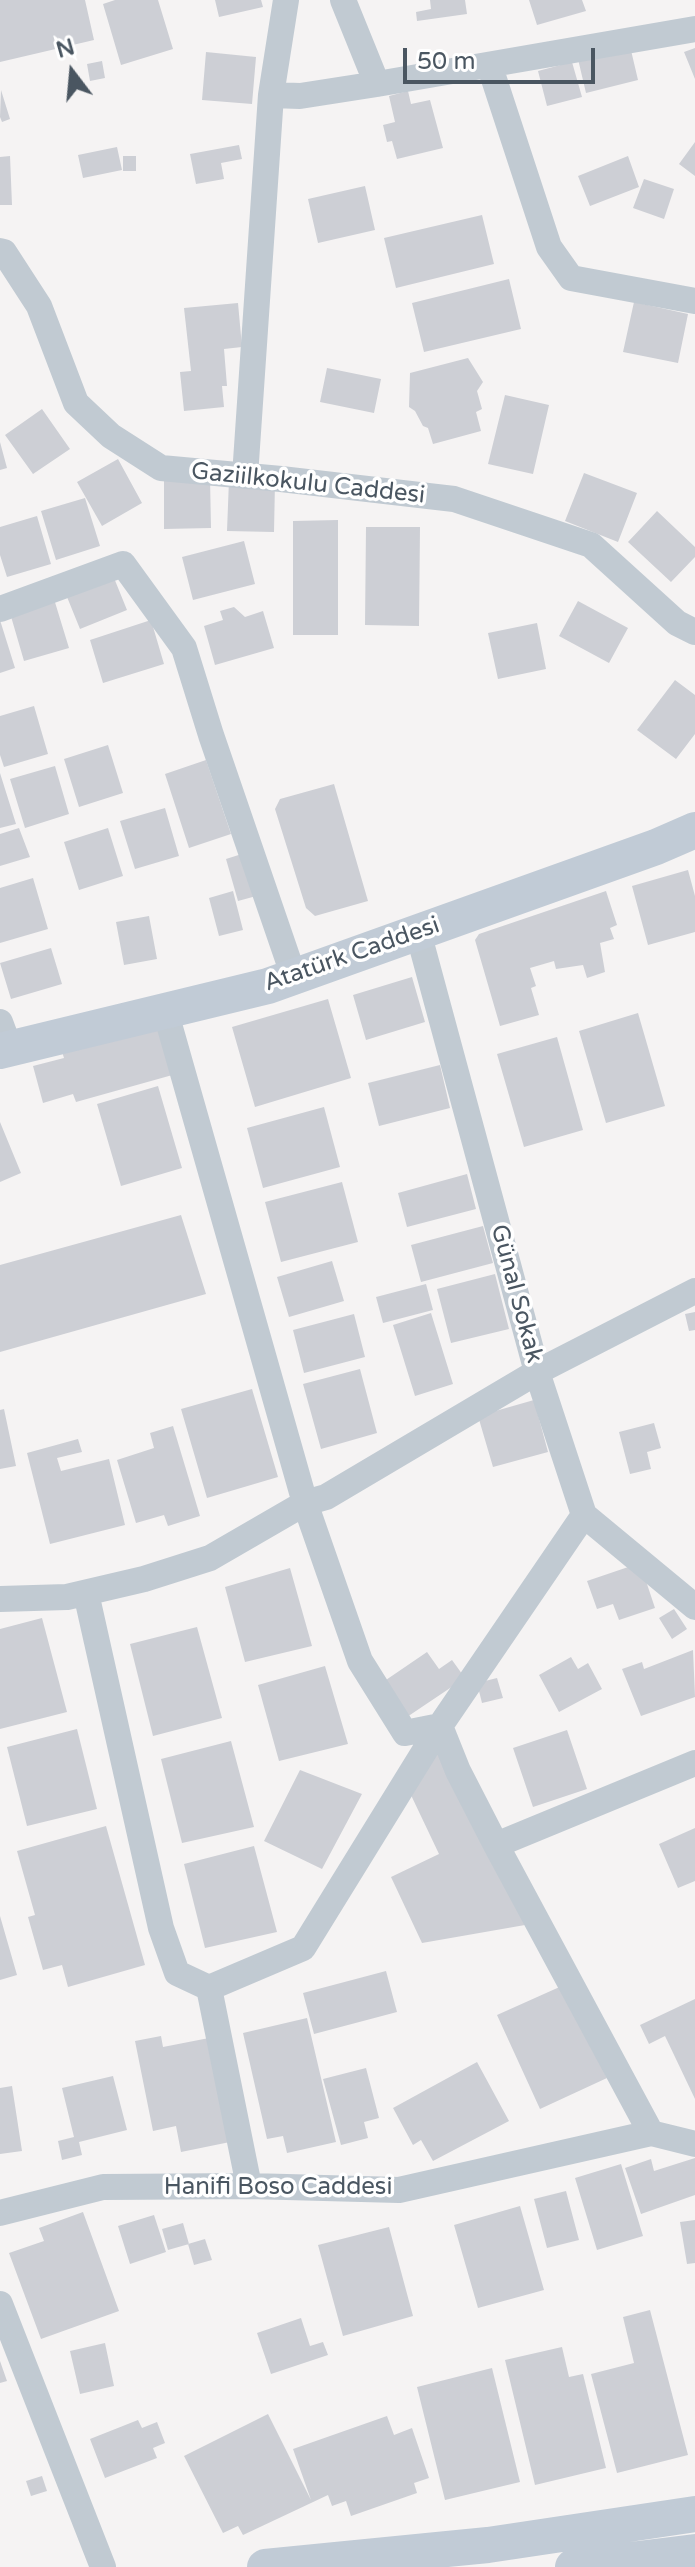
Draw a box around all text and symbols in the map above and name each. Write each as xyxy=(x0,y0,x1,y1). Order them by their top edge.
north arrow xyxy=(32,32,112,112)
scale bar xyxy=(407,32,599,82)
text: N xyxy=(53,34,77,64)
text: 50 m xyxy=(417,47,475,76)
street label: Gaziilkokulu Caddesi xyxy=(190,457,426,511)
street label: Atatürk Caddesi xyxy=(261,912,443,998)
street label: Günal Sokak xyxy=(484,1222,548,1366)
street label: Hanifi Boso Caddesi xyxy=(164,2174,392,2202)

